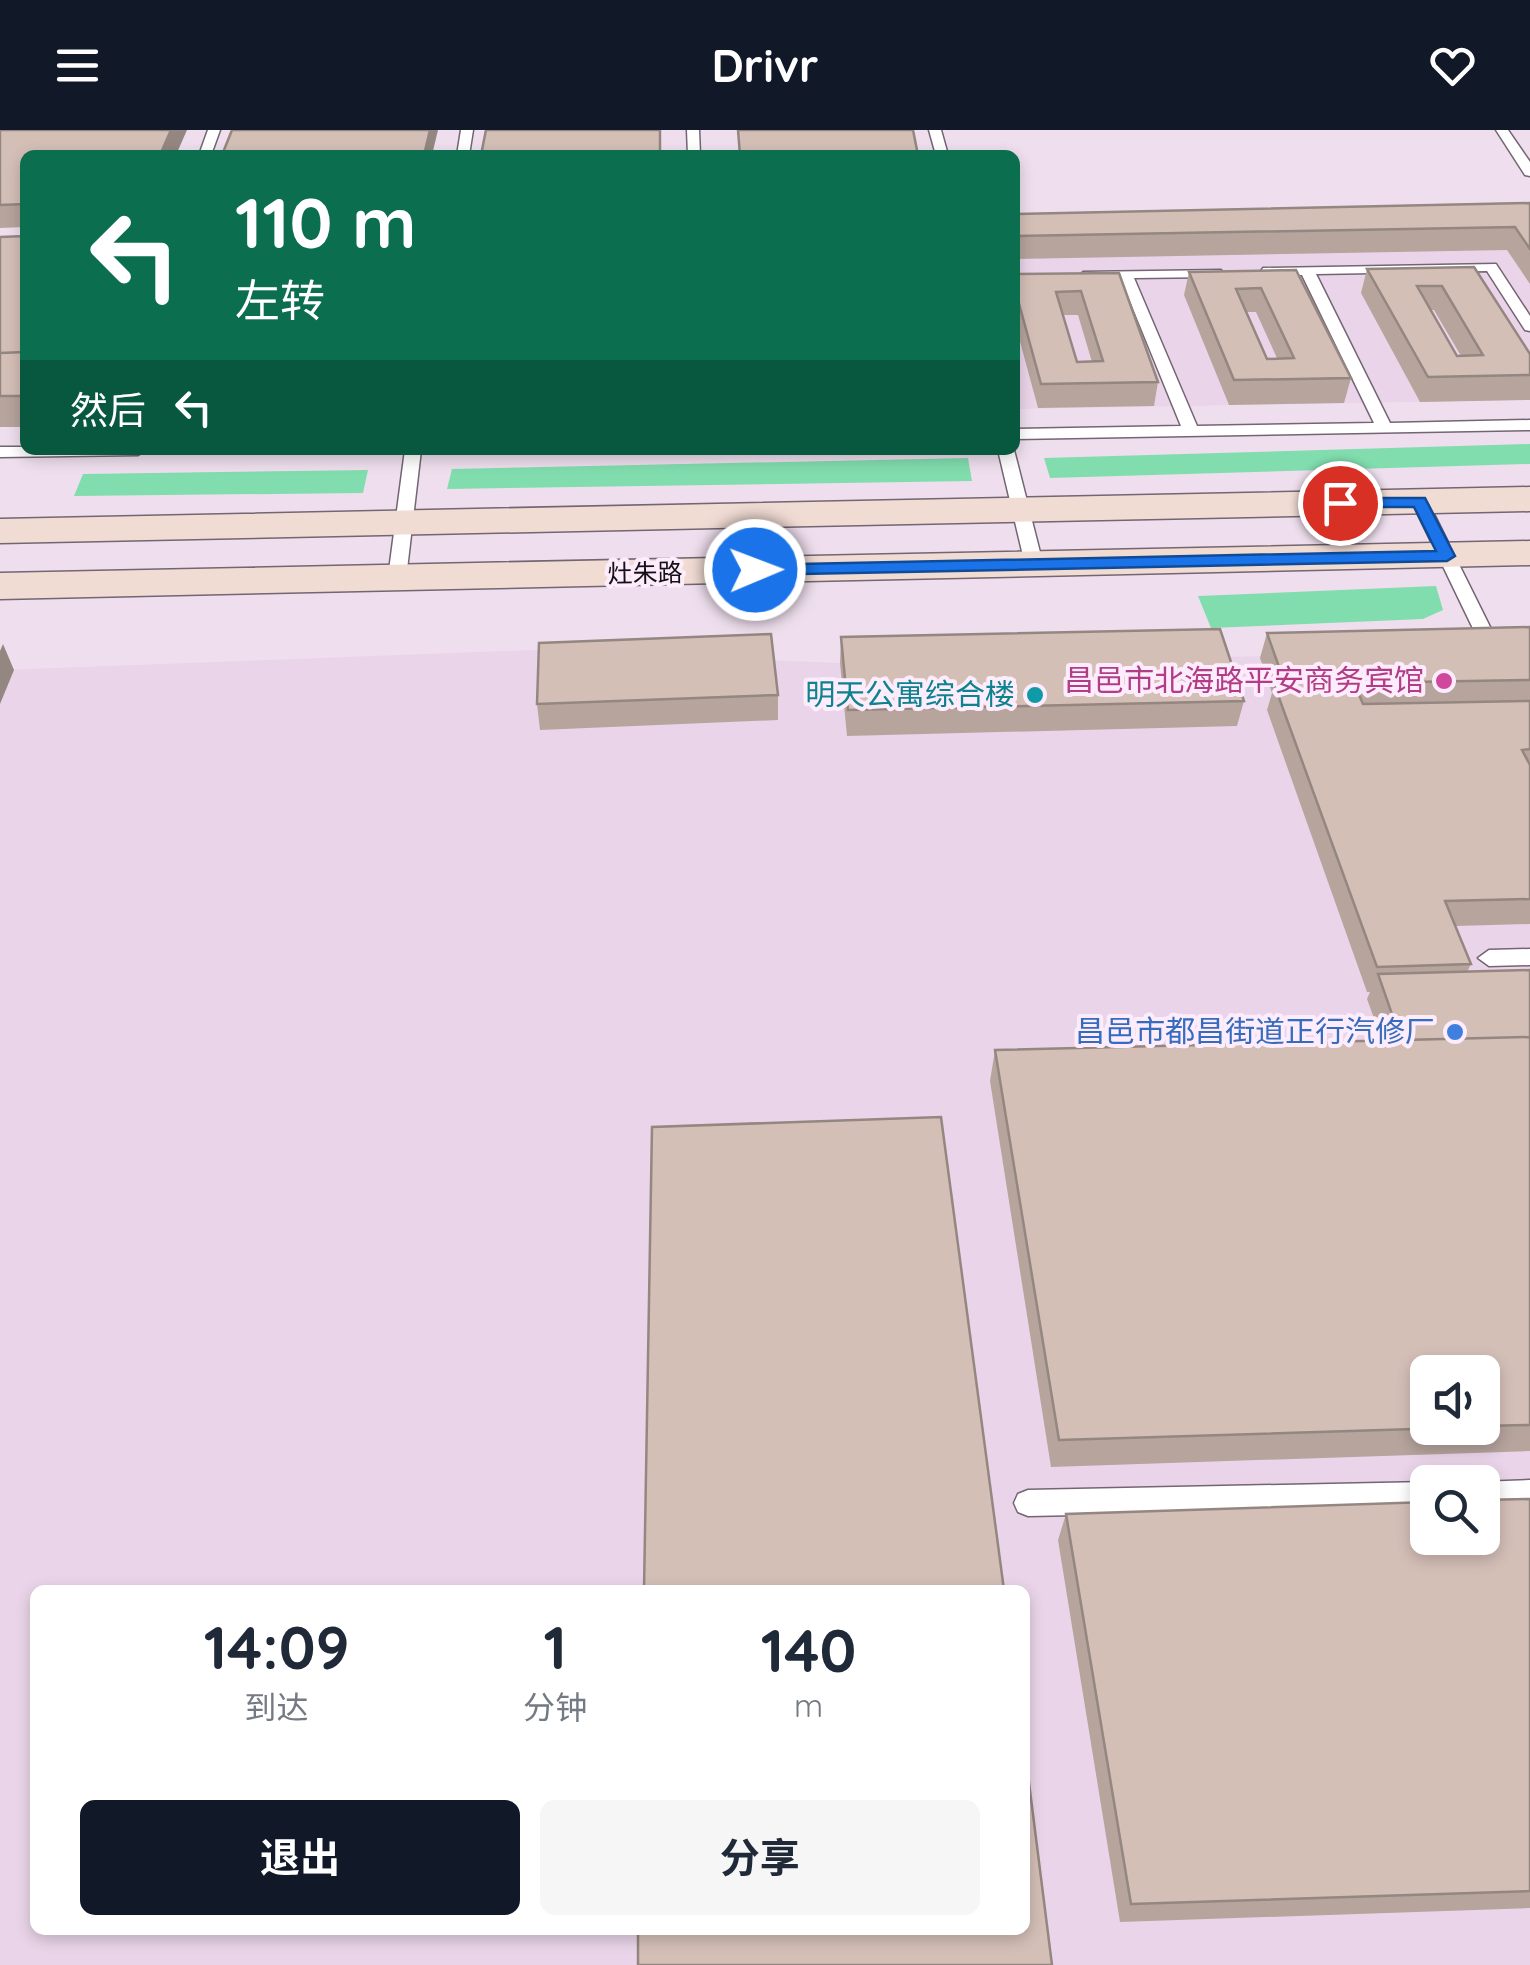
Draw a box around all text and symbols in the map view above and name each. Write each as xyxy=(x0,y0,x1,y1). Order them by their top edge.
text: Drivr xyxy=(711,37,819,93)
icon: menu xyxy=(50,38,105,93)
icon: heart xyxy=(1425,38,1480,93)
text: 110 m xyxy=(235,178,417,266)
icon: left xyxy=(70,190,200,320)
text: 左转 xyxy=(235,272,325,328)
icon: left xyxy=(166,380,221,435)
text: 然后 xyxy=(70,386,146,434)
pin xyxy=(1298,461,1383,546)
icon: arrive xyxy=(1313,476,1368,531)
position arrow xyxy=(703,518,807,622)
street label: 灶朱路 xyxy=(607,556,683,589)
place label: 昌邑市北海路平安商务宾馆 xyxy=(1064,661,1424,699)
marker: 昌邑市北海路平安商务宾馆 xyxy=(1433,670,1455,692)
place label: 明天公寓综合楼 xyxy=(805,675,1015,713)
marker: 明天公寓综合楼 xyxy=(1024,684,1046,706)
place label: 昌邑市都昌街道正行汽修厂 xyxy=(1075,1012,1435,1050)
marker: 昌邑市都昌街道正行汽修厂 xyxy=(1444,1021,1466,1043)
map controls xyxy=(1410,1355,1500,1555)
button: sound xyxy=(1410,1355,1500,1445)
button: search xyxy=(1410,1465,1500,1555)
text: 14:09 xyxy=(204,1609,350,1684)
text: 1 xyxy=(544,1609,567,1684)
text: 140 xyxy=(761,1612,856,1687)
text: m xyxy=(794,1685,823,1725)
text: 到达 xyxy=(245,1687,309,1727)
text: 分钟 xyxy=(523,1687,587,1727)
button: 退出 xyxy=(80,1800,520,1915)
button: 分享 xyxy=(540,1800,980,1915)

